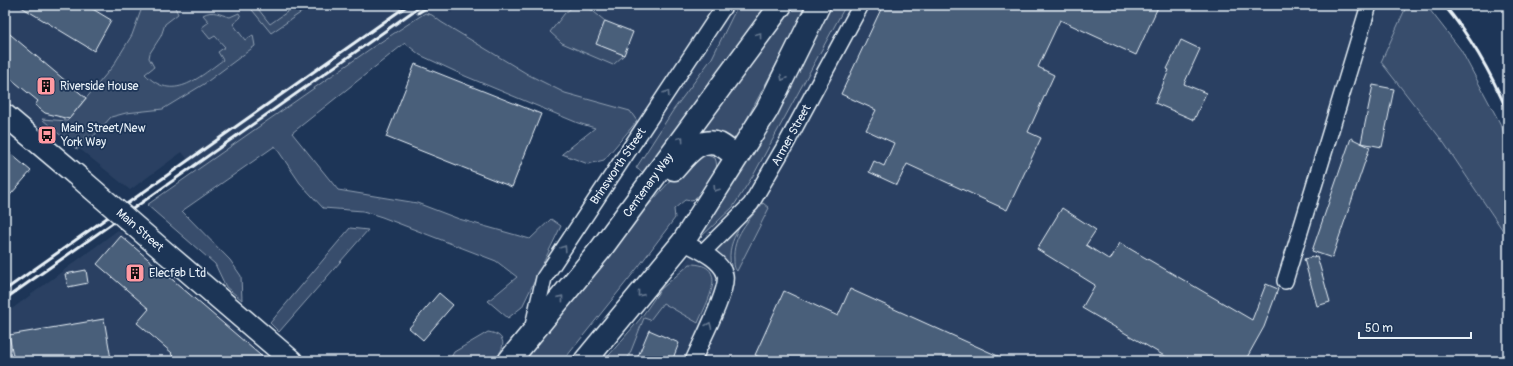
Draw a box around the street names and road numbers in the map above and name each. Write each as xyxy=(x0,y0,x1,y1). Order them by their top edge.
street label: Armer Street xyxy=(768,102,815,169)
street label: Brinsworth Street xyxy=(587,125,650,208)
street label: Centenary Way xyxy=(620,150,677,220)
street label: Main Street xyxy=(113,206,167,255)

